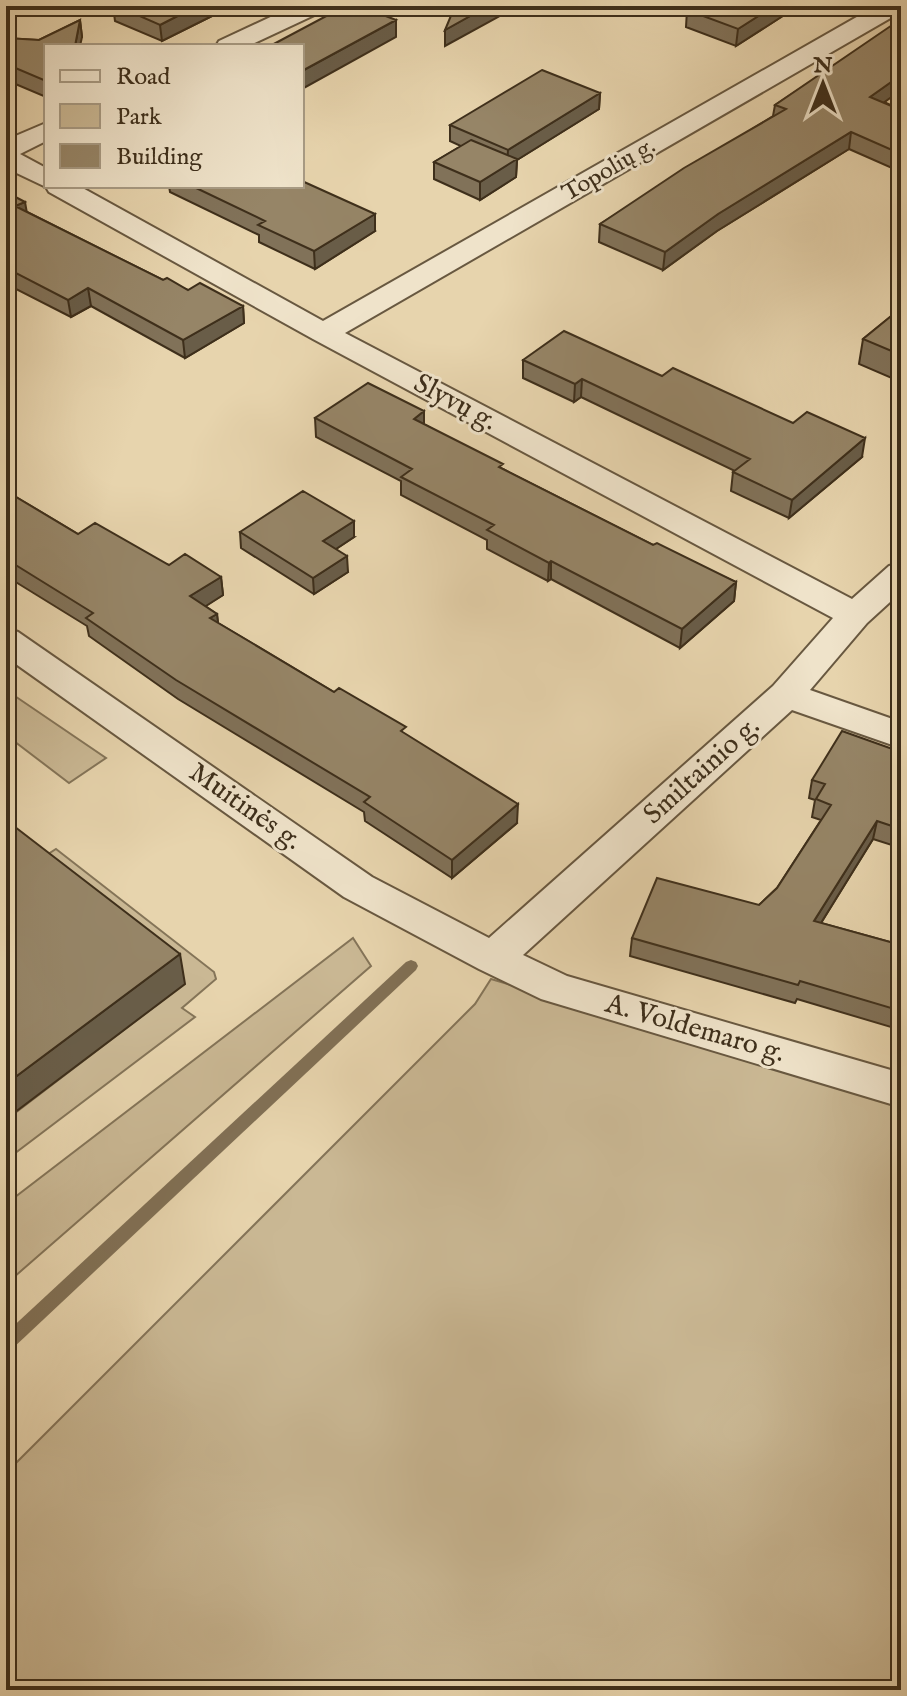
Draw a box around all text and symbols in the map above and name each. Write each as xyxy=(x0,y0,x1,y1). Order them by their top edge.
legend xyxy=(44,44,304,188)
north arrow xyxy=(783,44,863,124)
text: N xyxy=(812,52,833,80)
text: Road xyxy=(116,62,170,93)
text: Park xyxy=(116,102,162,133)
street label: Topolių g. xyxy=(557,131,661,209)
text: Building xyxy=(116,142,203,173)
street label: Slyvų g. xyxy=(407,367,503,439)
street label: Smiltainio g. xyxy=(636,710,768,832)
street label: Muitinės g. xyxy=(182,755,308,859)
street label: A. Voldemaro g. xyxy=(600,986,789,1071)

